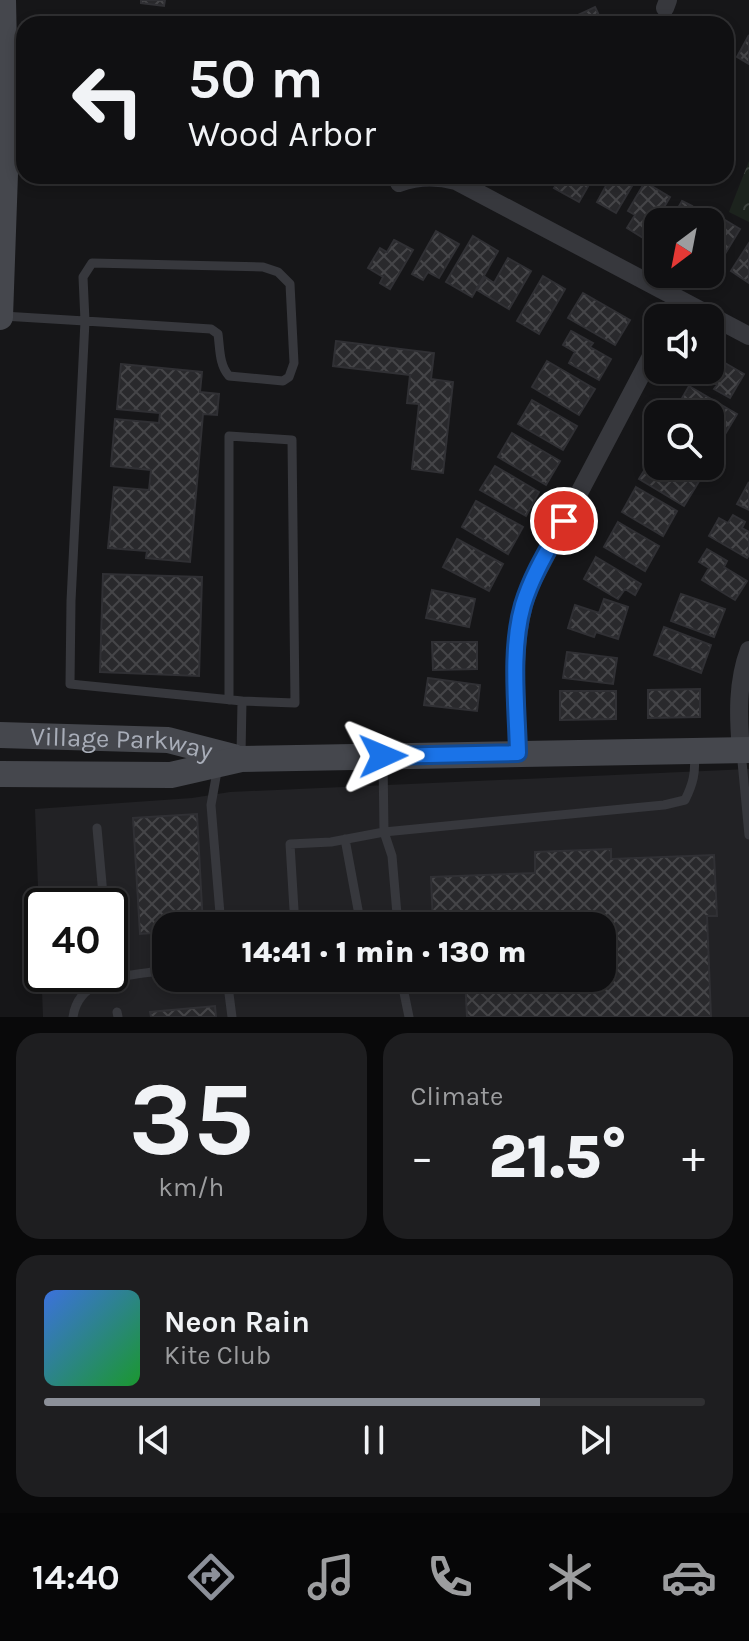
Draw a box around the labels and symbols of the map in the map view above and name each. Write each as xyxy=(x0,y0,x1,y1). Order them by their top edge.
north arrow xyxy=(644,208,724,288)
pin xyxy=(530,487,598,555)
position arrow xyxy=(341,714,425,798)
street label: Village Parkway xyxy=(30,721,216,767)
speed limit sign: 40 xyxy=(24,888,128,992)

